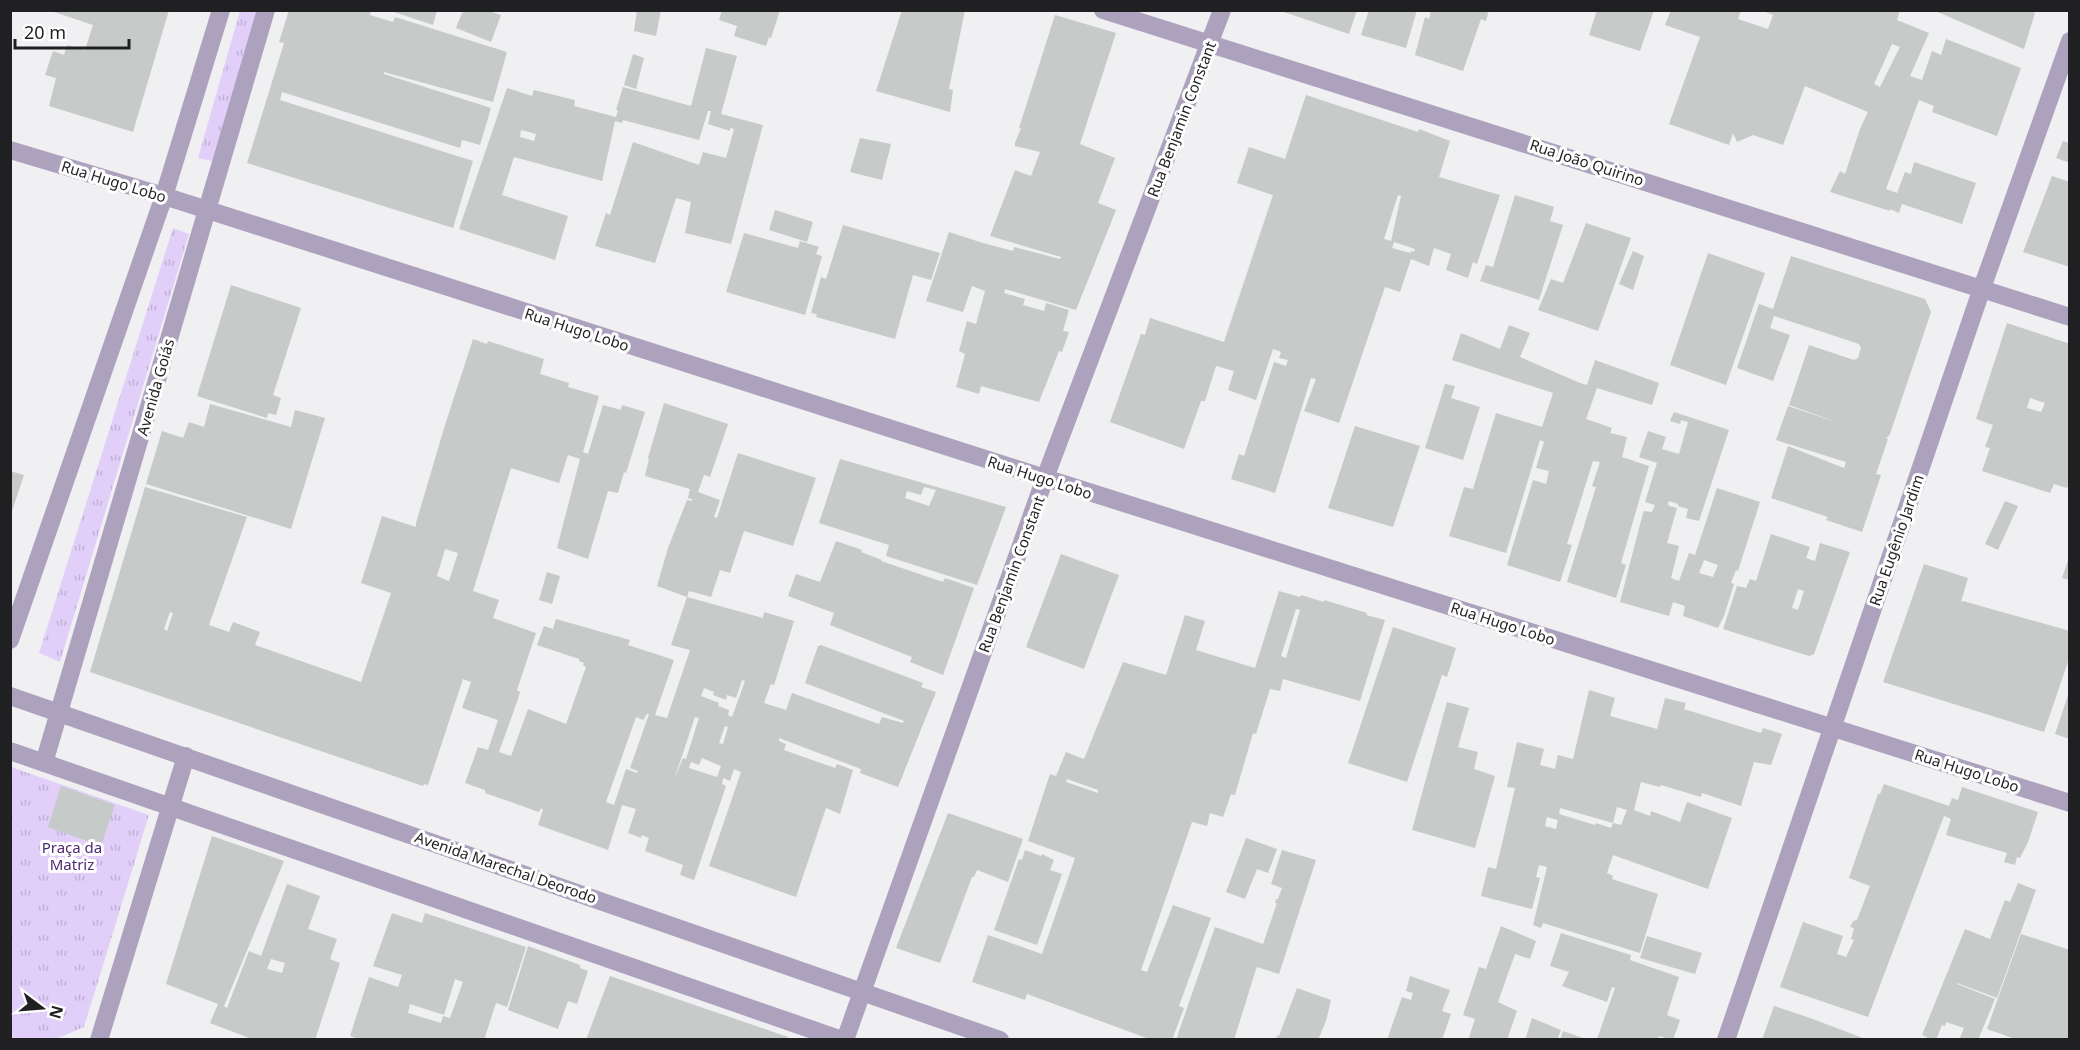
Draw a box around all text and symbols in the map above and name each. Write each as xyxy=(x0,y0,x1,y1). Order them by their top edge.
scale bar xyxy=(15,12,129,50)
text: 20 m xyxy=(24,20,66,44)
street label: Rua Benjamin Constant xyxy=(1142,38,1220,200)
street label: Rua João Quirino xyxy=(1527,134,1647,190)
street label: Rua Hugo Lobo xyxy=(59,156,169,206)
street label: Rua Hugo Lobo xyxy=(522,303,632,355)
street label: Avenida Goiás xyxy=(132,336,178,438)
street label: Rua Hugo Lobo xyxy=(985,451,1095,503)
street label: Rua Eugênio Jardim xyxy=(1864,472,1928,608)
street label: Rua Benjamin Constant xyxy=(973,492,1049,655)
street label: Rua Hugo Lobo xyxy=(1448,597,1558,649)
street label: Rua Hugo Lobo xyxy=(1912,744,2022,796)
street label: Avenida Marechal Deorodo xyxy=(412,826,600,908)
park label: Praça da Matriz xyxy=(42,837,102,874)
north arrow xyxy=(12,978,72,1038)
text: N xyxy=(44,1003,69,1021)

